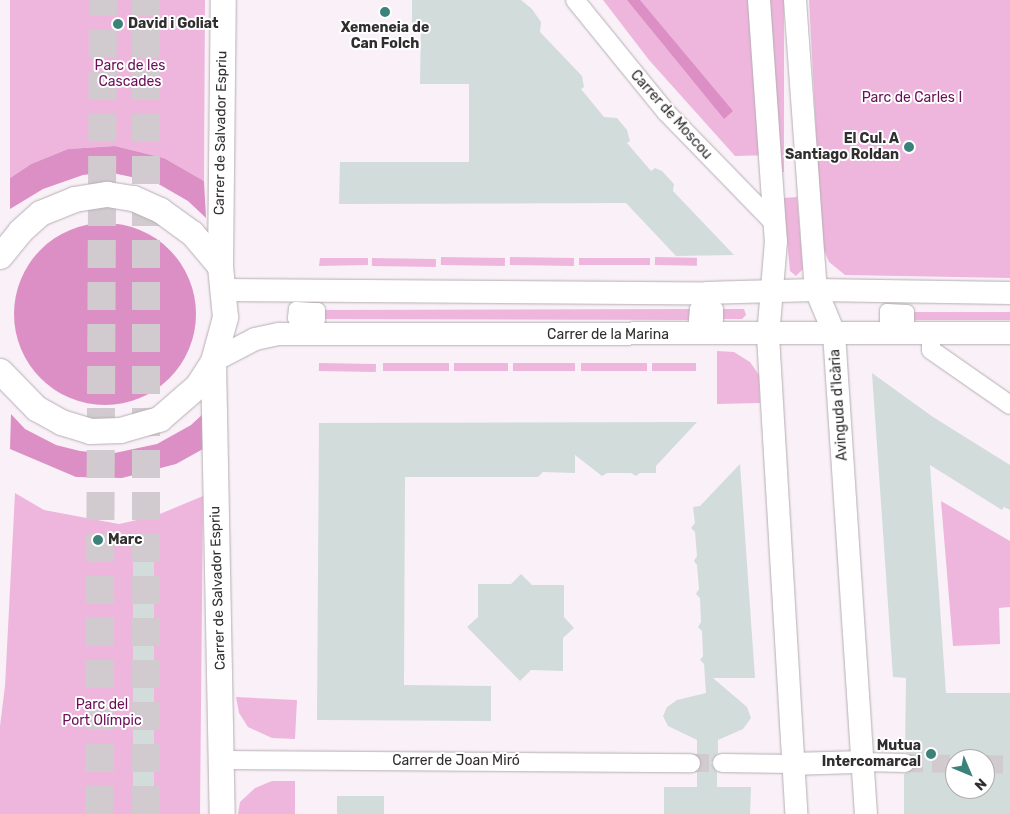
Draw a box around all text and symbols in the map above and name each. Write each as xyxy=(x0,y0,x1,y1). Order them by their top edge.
marker: Xemeneia de Can Folch xyxy=(379,6,391,18)
place label: David i Goliat xyxy=(128,16,219,32)
marker: David i Goliat xyxy=(112,18,124,30)
place label: Xemeneia de Can Folch xyxy=(341,20,429,52)
street label: Carrer de Salvador Espriu xyxy=(211,50,231,216)
park label: Parc de les Cascades xyxy=(95,58,165,90)
street label: Carrer de Moscou xyxy=(627,67,715,163)
park label: Parc de Carles I xyxy=(862,90,962,106)
place label: El Cul. A Santiago Roldan xyxy=(785,131,899,164)
marker: El Cul. A Santiago Roldan xyxy=(903,141,915,153)
street label: Carrer de la Marina xyxy=(547,327,669,343)
street label: Avinguda d'Icària xyxy=(827,349,851,461)
street label: Carrer de Salvador Espriu xyxy=(207,505,229,671)
place label: Marc xyxy=(108,532,142,548)
marker: Marc xyxy=(92,534,104,546)
park label: Parc del Port Olímpic xyxy=(62,697,142,730)
place label: Mutua Intercomarcal xyxy=(822,738,921,770)
marker: Mutua Intercomarcal xyxy=(925,748,937,760)
north arrow xyxy=(945,749,995,799)
street label: Carrer de Joan Miró xyxy=(392,753,520,769)
text: N xyxy=(971,775,990,794)

